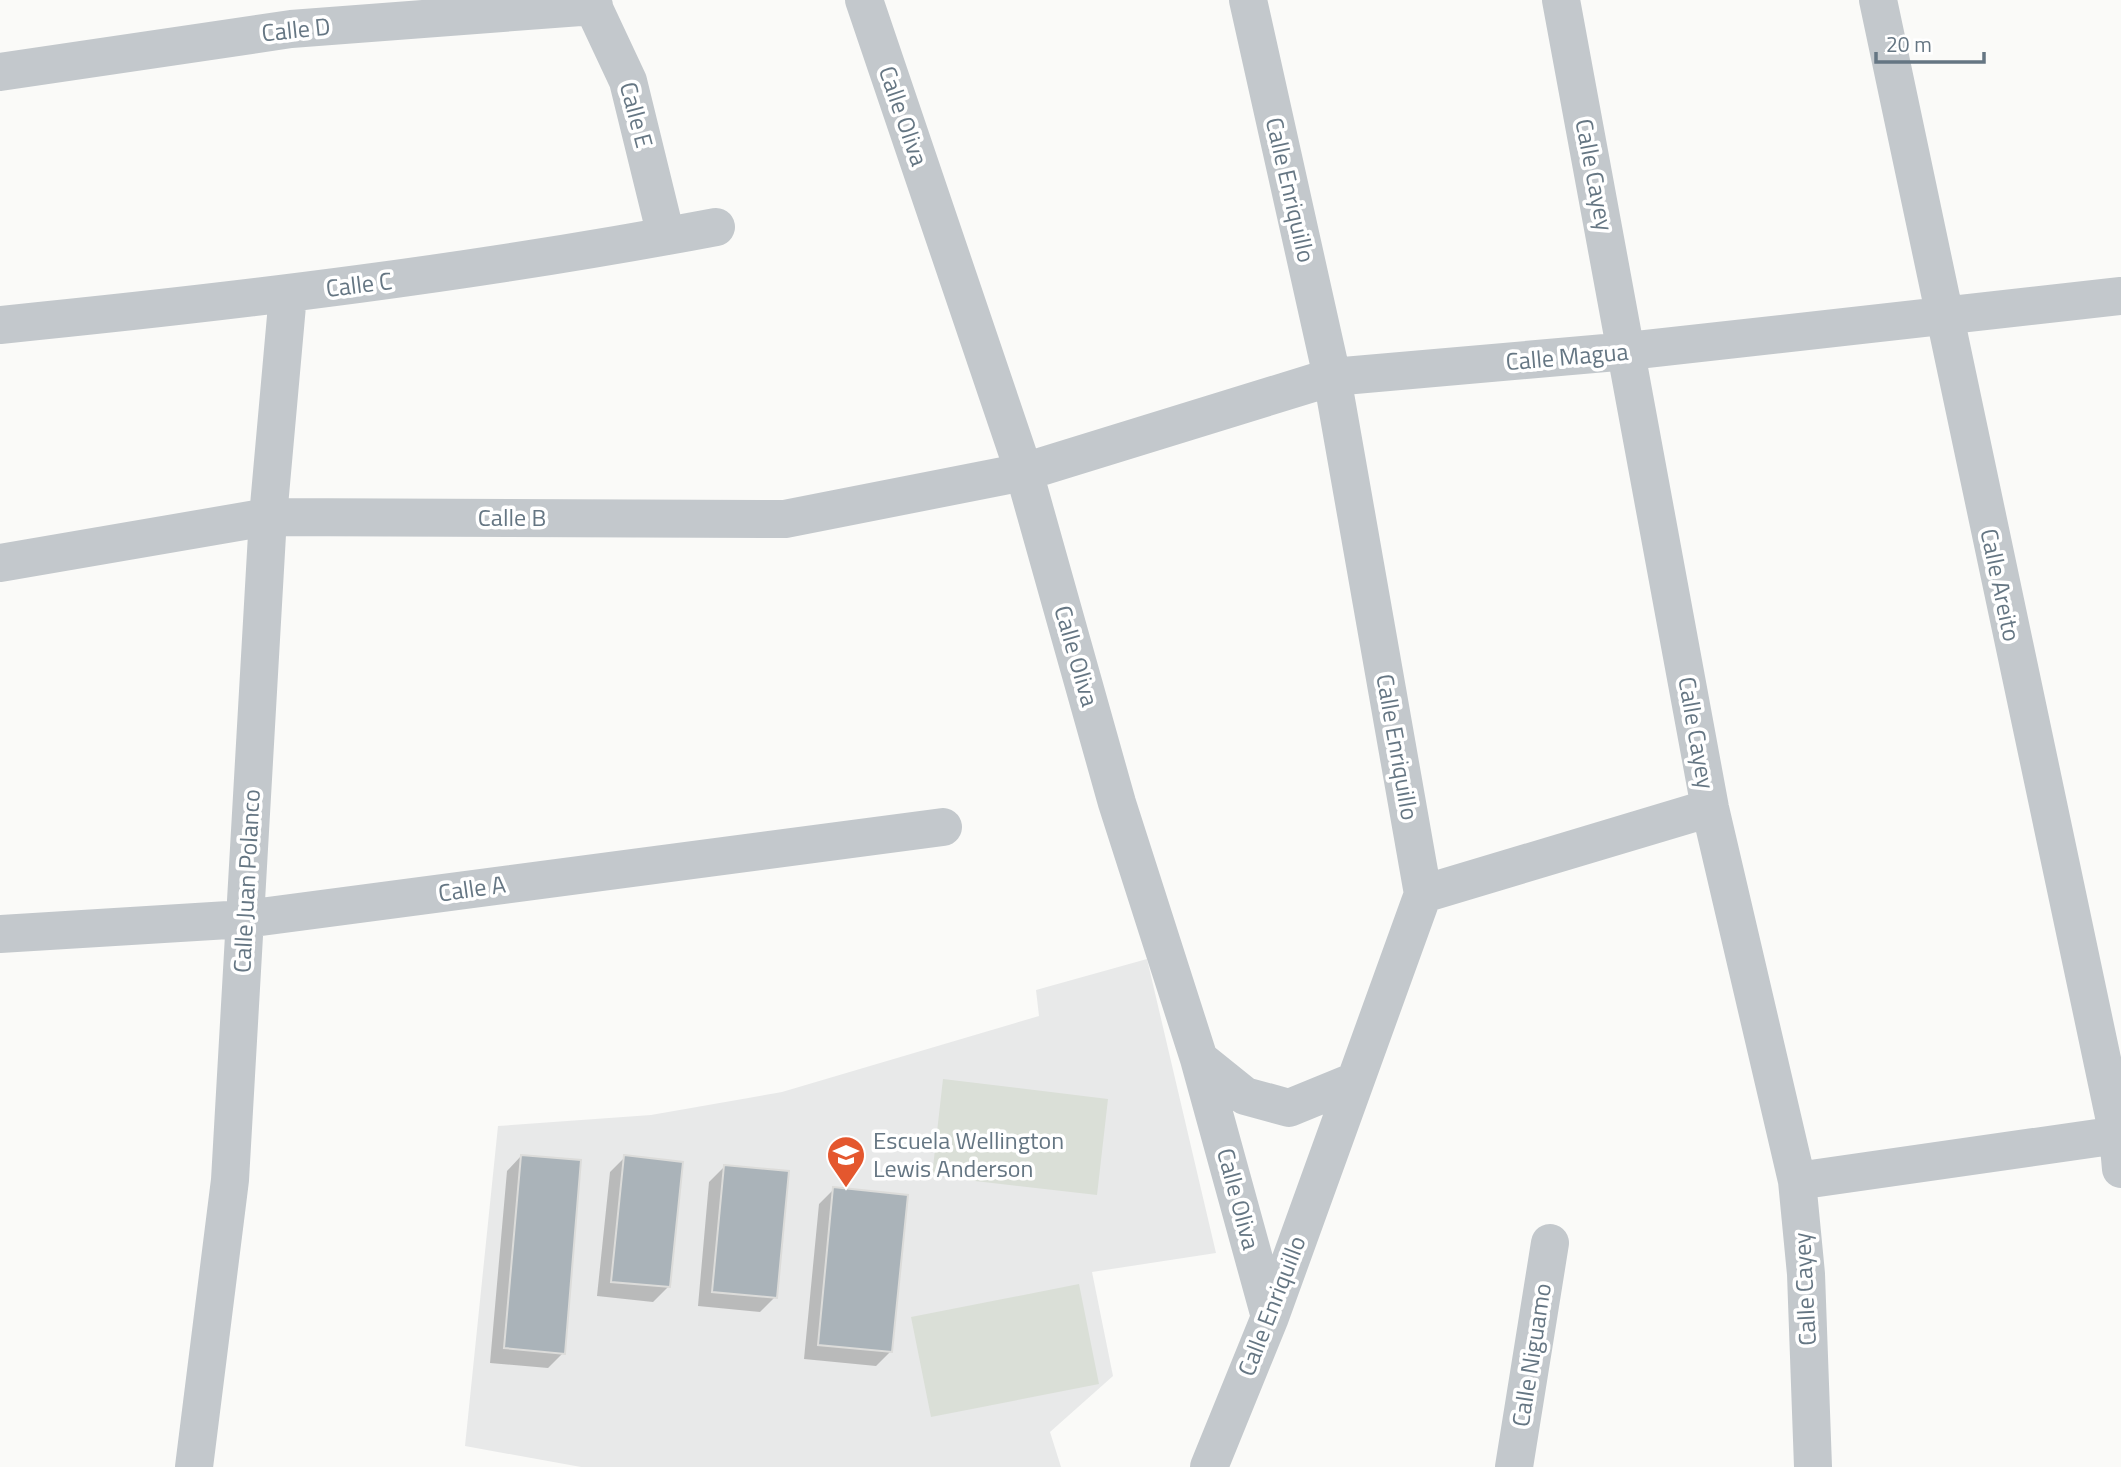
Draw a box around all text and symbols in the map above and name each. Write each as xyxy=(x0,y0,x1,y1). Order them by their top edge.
street label: Calle D xyxy=(260,7,332,51)
scale bar xyxy=(1876,21,1984,65)
text: 20 m xyxy=(1886,28,1932,60)
street label: Calle Oliva xyxy=(870,61,938,171)
street label: Calle E xyxy=(611,78,663,152)
street label: Calle Enriquillo xyxy=(1257,114,1325,266)
street label: Calle Cayey xyxy=(1566,116,1624,234)
street label: Calle C xyxy=(324,262,394,306)
street label: Calle Magua xyxy=(1504,333,1630,379)
street label: Calle B xyxy=(478,499,546,535)
street label: Calle Areito xyxy=(1971,525,2030,644)
street label: Calle Oliva xyxy=(1045,601,1109,710)
street label: Calle Enriquillo xyxy=(1367,671,1429,823)
street label: Calle Cayey xyxy=(1669,674,1725,792)
street label: Calle Juan Polanco xyxy=(223,788,269,974)
street label: Calle A xyxy=(436,865,508,911)
place label: Escuela Wellington Lewis Anderson xyxy=(873,1122,1064,1186)
school or university icon: Escuela Wellington Lewis Anderson xyxy=(825,1134,867,1189)
street label: Calle Oliva xyxy=(1208,1144,1270,1253)
street label: Calle Enriquillo xyxy=(1228,1230,1314,1381)
street label: Calle Cayey xyxy=(1783,1231,1825,1347)
street label: Calle Niguamo xyxy=(1502,1280,1560,1429)

